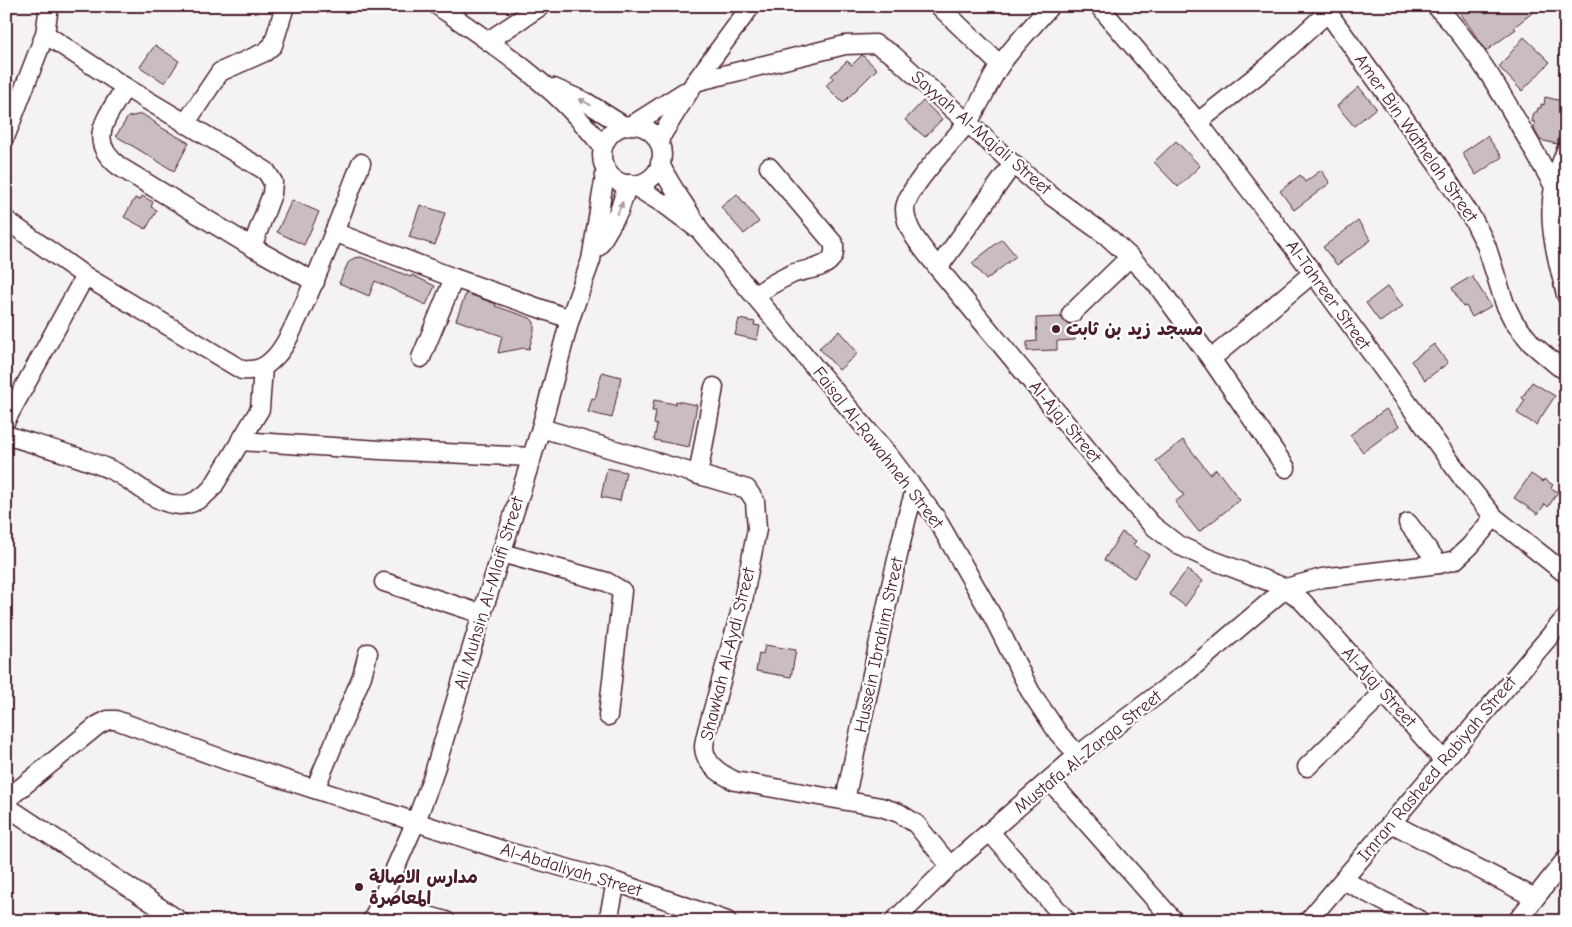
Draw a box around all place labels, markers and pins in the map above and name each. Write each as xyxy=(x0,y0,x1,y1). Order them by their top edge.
place label: مسجد زيد بن ثابت xyxy=(1066,319,1203,340)
marker: مسجد زيد بن ثابت xyxy=(1050,323,1062,335)
place label: مدارس الاصالة المعاصرة xyxy=(369,867,478,909)
marker: مدارس الاصالة المعاصرة xyxy=(353,881,365,893)

